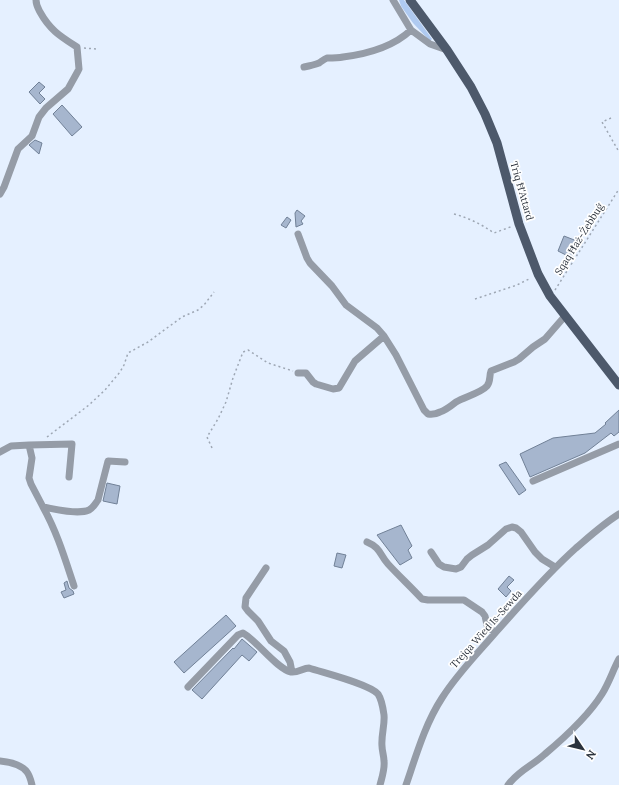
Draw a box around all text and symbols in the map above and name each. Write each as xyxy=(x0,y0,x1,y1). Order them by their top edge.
street label: Triq Ħ'Attard xyxy=(507,160,537,222)
street label: Sqaq Ħaż-Żebbuġ xyxy=(552,200,607,277)
street label: Trejqa Wied Is-Sewda xyxy=(447,587,525,671)
north arrow xyxy=(563,729,603,769)
text: N xyxy=(583,747,599,763)

